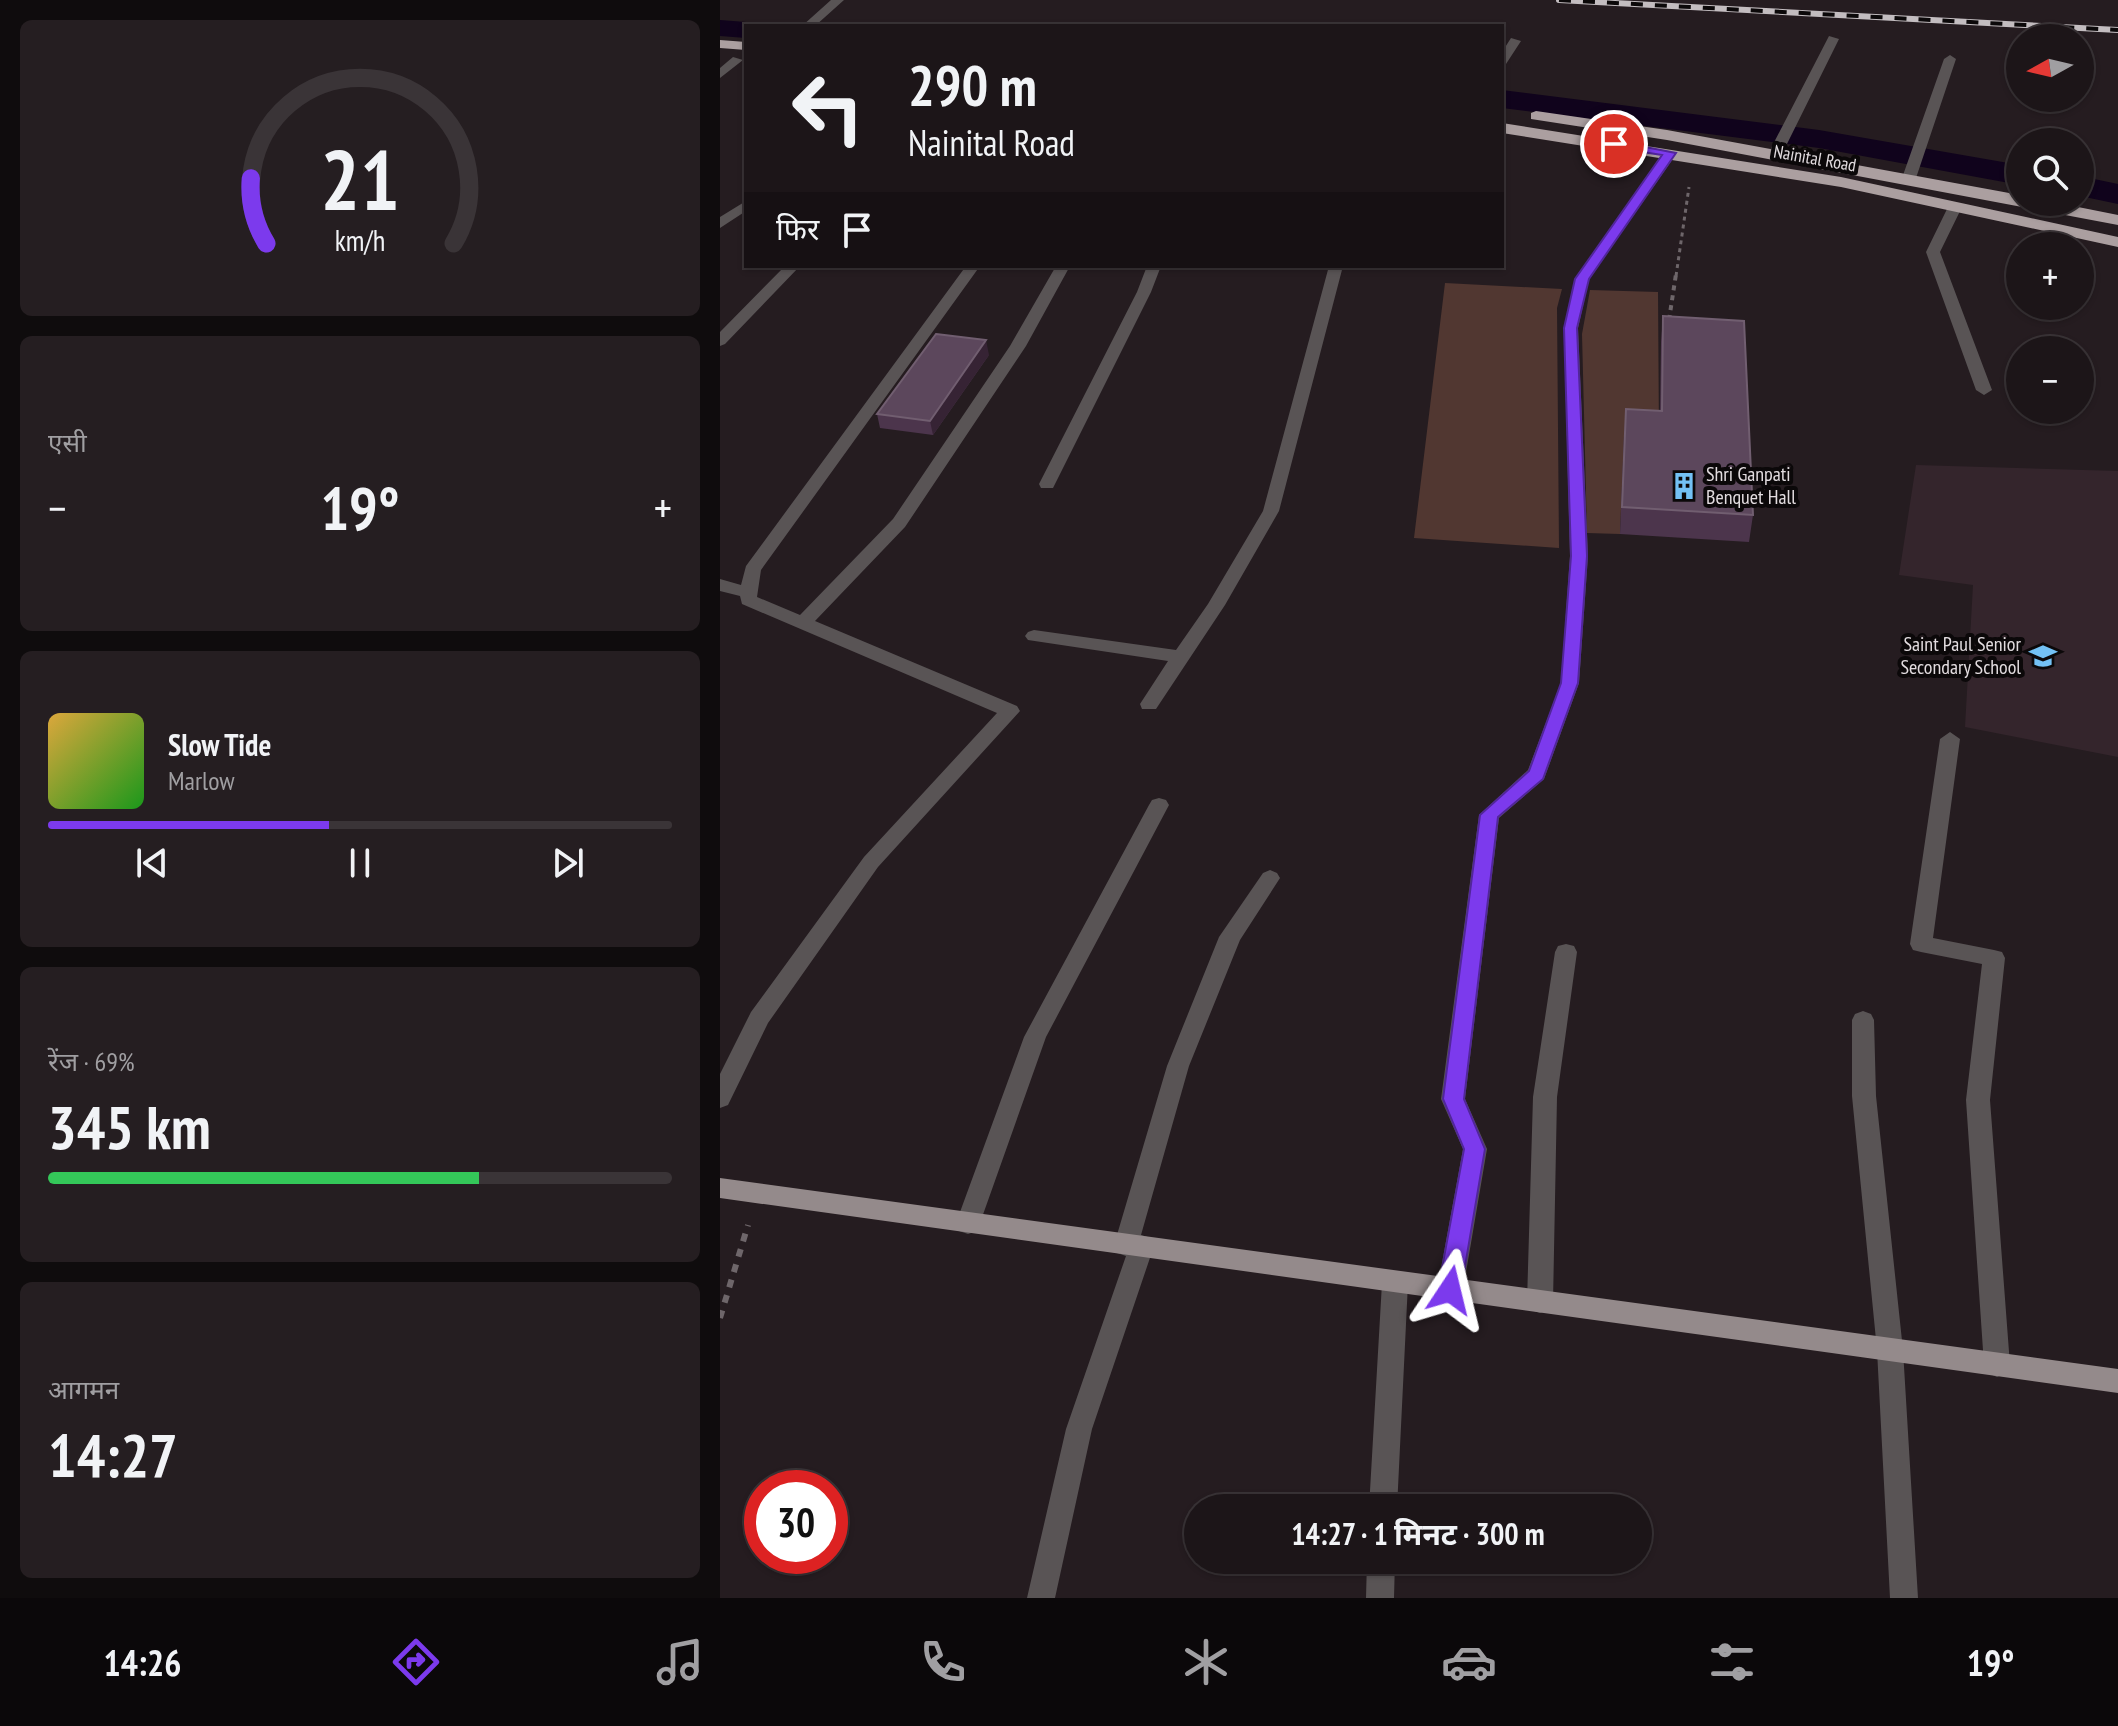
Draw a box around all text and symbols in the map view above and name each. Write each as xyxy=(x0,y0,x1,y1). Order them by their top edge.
north arrow xyxy=(2006,24,2094,112)
map controls xyxy=(2006,24,2094,424)
text: 290 m xyxy=(908,49,1037,121)
icon: left xyxy=(776,56,880,160)
pin xyxy=(1580,110,1648,178)
text: Nainital Road xyxy=(908,119,1075,166)
icon: arrive xyxy=(1592,122,1636,166)
text: 21 xyxy=(320,124,400,232)
button: search xyxy=(2006,128,2094,216)
street label: Nainital Road xyxy=(1772,139,1858,177)
icon: arrive xyxy=(835,208,879,252)
text: फिर xyxy=(776,209,819,248)
text: km/h xyxy=(335,222,385,259)
button: + xyxy=(2006,232,2094,320)
button: − xyxy=(2006,336,2094,424)
text: एसी xyxy=(48,426,87,459)
place label: Shri Ganpati Benquet Hall xyxy=(1706,461,1796,510)
text: 19° xyxy=(320,469,400,547)
building icon: Shri Ganpati Benquet Hall xyxy=(1669,471,1699,501)
text: − xyxy=(48,479,66,536)
text: + xyxy=(654,479,672,536)
place label: Saint Paul Senior Secondary School xyxy=(1900,631,2022,680)
school or university icon: Saint Paul Senior Secondary School xyxy=(2028,641,2058,671)
text: Slow Tide xyxy=(168,725,271,764)
text: Marlow xyxy=(168,764,234,797)
icon: previous xyxy=(130,841,174,885)
icon: pause xyxy=(338,841,382,885)
icon: next xyxy=(546,841,590,885)
text: रेंज · 69% xyxy=(48,1045,134,1078)
text: 345 km xyxy=(48,1088,211,1166)
position arrow xyxy=(1408,1248,1492,1332)
text: आगमन xyxy=(48,1373,119,1406)
text: 14:27 xyxy=(48,1416,178,1494)
speed limit sign: 30 xyxy=(744,1470,848,1574)
text: 14:27 · 1 मिनट · 300 m xyxy=(1291,1514,1545,1553)
icon: directions xyxy=(388,1634,444,1690)
icon: music xyxy=(652,1634,708,1690)
icon: phone xyxy=(915,1634,971,1690)
icon: climate xyxy=(1178,1634,1234,1690)
icon: car xyxy=(1441,1634,1497,1690)
icon: filters xyxy=(1704,1634,1760,1690)
text: 14:26 xyxy=(104,1639,181,1686)
text: 19° xyxy=(1967,1639,2014,1686)

